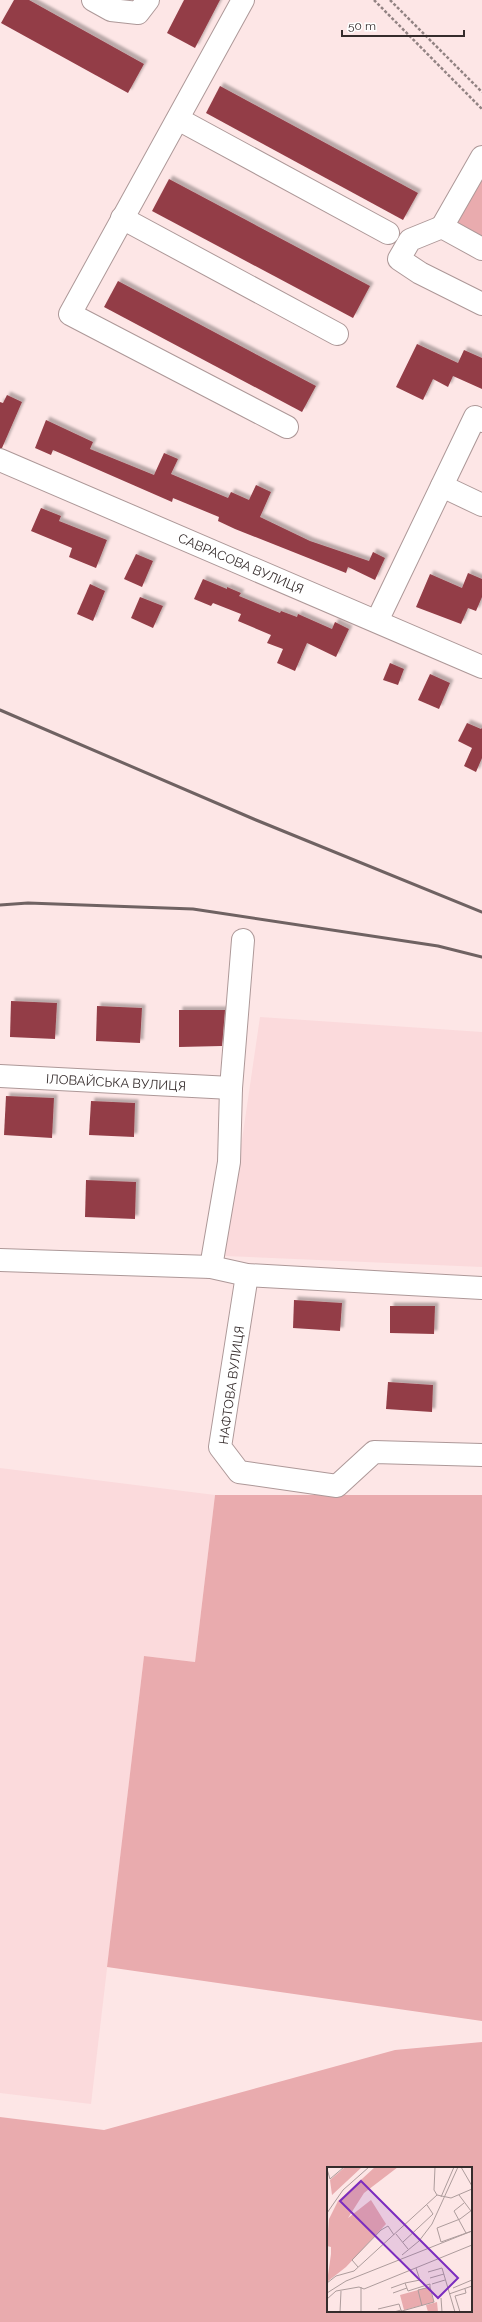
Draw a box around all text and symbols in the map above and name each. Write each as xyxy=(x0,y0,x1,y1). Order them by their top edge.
scale bar xyxy=(342,12,464,38)
text: 50 m xyxy=(348,19,376,33)
street label: САВРАСОВА ВУЛИЦЯ xyxy=(176,530,306,597)
street label: ІЛОВАЙСЬКА ВУЛИЦЯ xyxy=(46,1071,186,1094)
street label: НАФТОВА ВУЛИЦЯ xyxy=(216,1325,247,1445)
inset map xyxy=(327,2167,472,2312)

